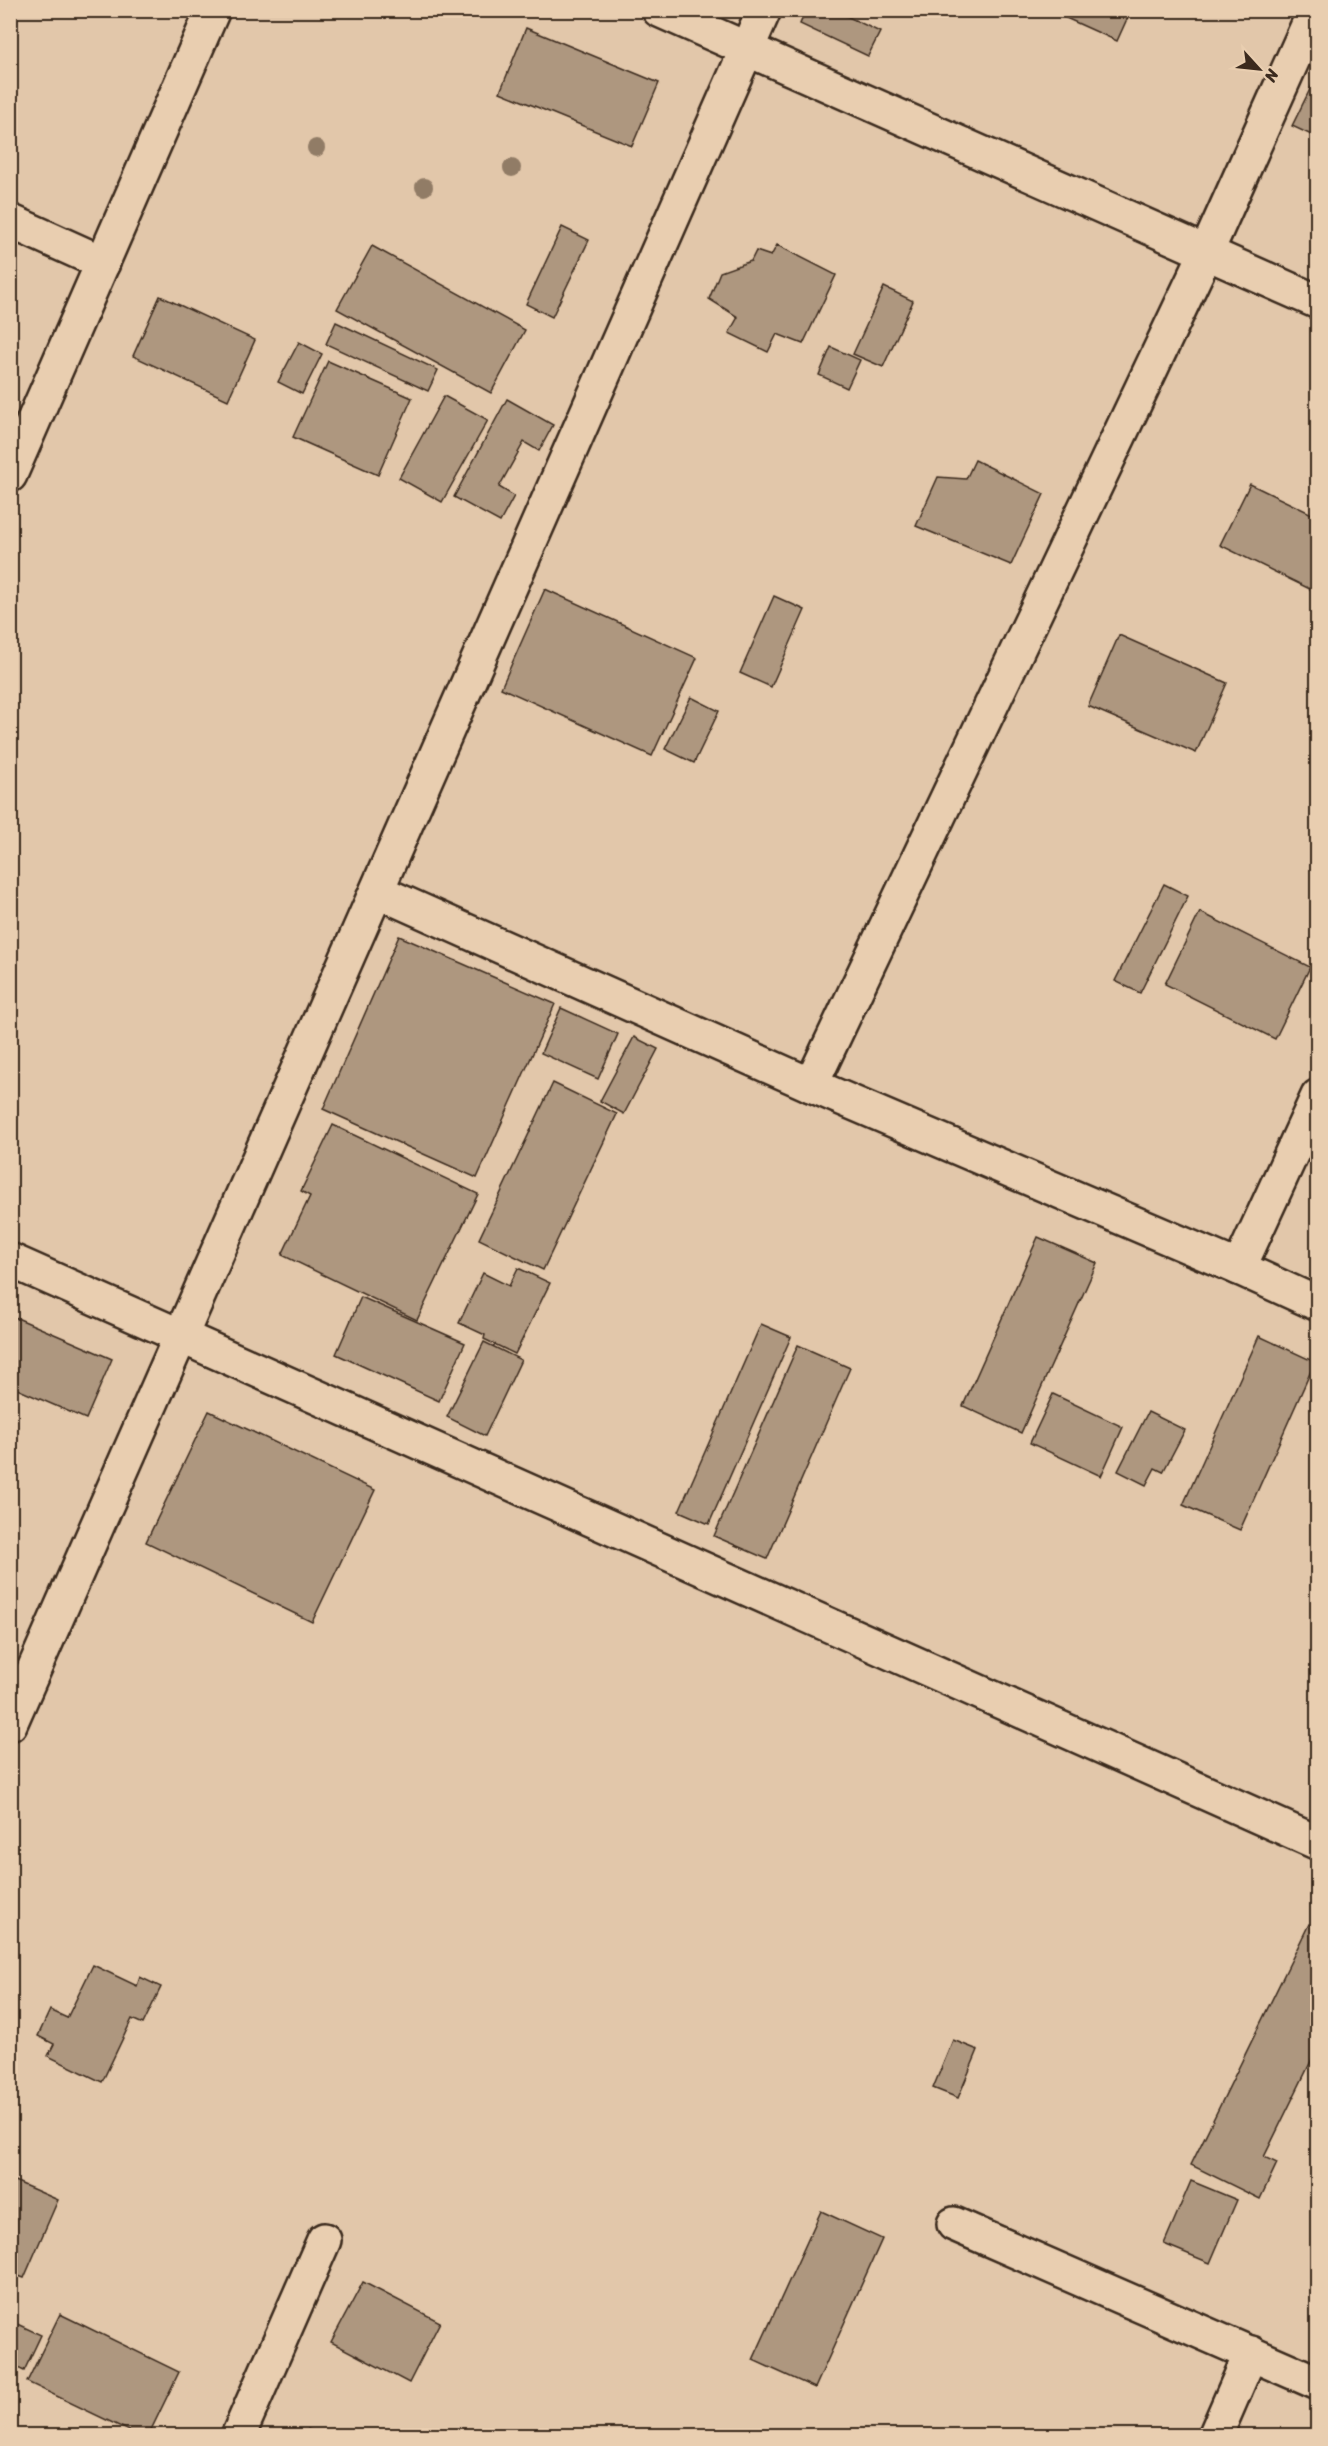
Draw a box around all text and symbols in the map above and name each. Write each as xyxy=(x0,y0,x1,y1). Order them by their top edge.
north arrow xyxy=(1229,39,1289,99)
text: N xyxy=(1256,63,1288,88)

